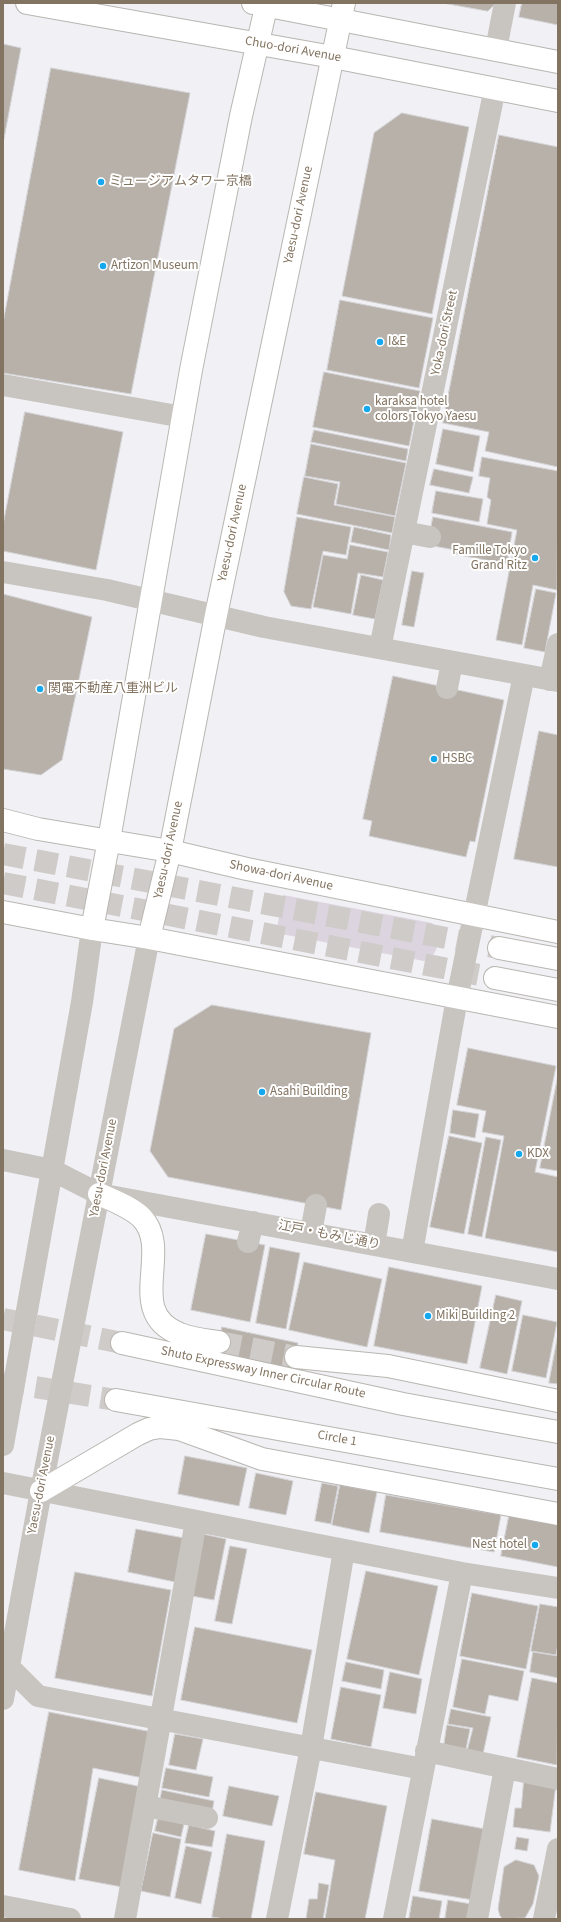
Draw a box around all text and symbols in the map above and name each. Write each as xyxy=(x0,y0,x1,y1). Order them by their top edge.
street label: Chuo-dori Avenue xyxy=(244,34,342,66)
street label: Yaesu-dori Avenue xyxy=(281,165,317,265)
place label: ミュージアムタワー京橋 xyxy=(109,174,252,190)
marker: ミュージアムタワー京橋 xyxy=(96,177,106,187)
place label: Artizon Museum xyxy=(111,258,199,274)
marker: Artizon Museum xyxy=(98,261,108,271)
street label: Yoka-dori Street xyxy=(428,289,462,377)
place label: I&E xyxy=(388,334,406,350)
marker: I&E xyxy=(375,337,385,347)
place label: karaksa hotel colors Tokyo Yaesu xyxy=(375,394,477,425)
marker: karaksa hotel colors Tokyo Yaesu xyxy=(362,404,372,414)
street label: Yaesu-dori Avenue xyxy=(215,483,251,583)
place label: Famille Tokyo Grand Ritz xyxy=(452,543,527,574)
marker: Famille Tokyo Grand Ritz xyxy=(530,553,540,563)
place label: 関電不動産八重洲ビル xyxy=(48,681,178,697)
marker: 関電不動産八重洲ビル xyxy=(35,684,45,694)
place label: HSBC xyxy=(442,751,472,767)
marker: HSBC xyxy=(429,754,439,764)
street label: Yaesu-dori Avenue xyxy=(151,800,187,900)
street label: Showa-dori Avenue xyxy=(228,857,334,895)
place label: Asahi Building xyxy=(270,1084,348,1100)
marker: Asahi Building xyxy=(257,1087,267,1097)
street label: Yaesu-dori Avenue xyxy=(87,1118,121,1218)
place label: KDX xyxy=(527,1146,549,1162)
marker: KDX xyxy=(514,1149,524,1159)
street label: 江戸・もみじ通り xyxy=(276,1218,382,1254)
place label: Miki Building 2 xyxy=(436,1308,515,1324)
marker: Miki Building 2 xyxy=(423,1311,433,1321)
street label: Shuto Expressway Inner Circular Route xyxy=(159,1344,367,1402)
street label: Circle 1 xyxy=(316,1428,358,1450)
street label: Yaesu-dori Avenue xyxy=(25,1435,59,1535)
place label: Nest hotel xyxy=(472,1537,527,1553)
marker: Nest hotel xyxy=(530,1540,540,1550)

